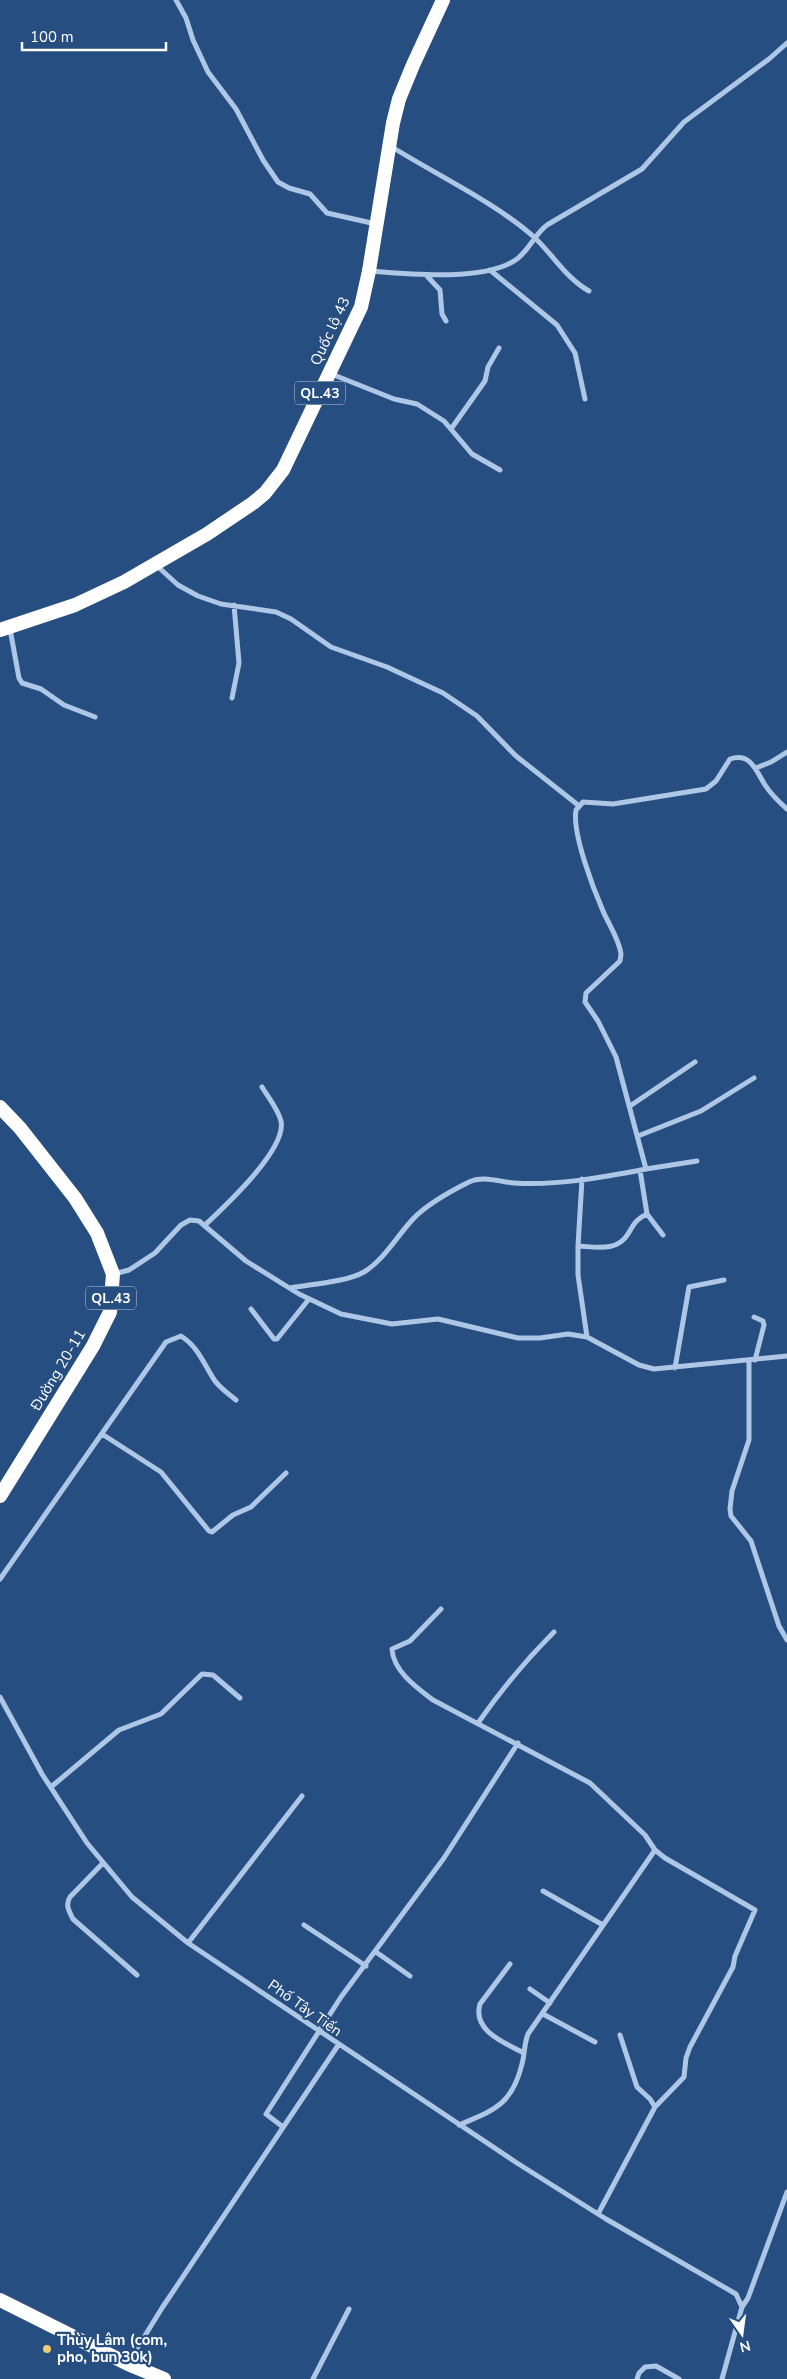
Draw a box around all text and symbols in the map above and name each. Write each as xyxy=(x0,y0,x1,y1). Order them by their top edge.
scale bar xyxy=(22,20,166,52)
text: 100 m xyxy=(30,27,74,47)
street label: Quốc lộ 43 xyxy=(305,293,355,369)
road number: QL.43 xyxy=(295,382,345,404)
road number: QL.43 xyxy=(86,1286,136,1310)
street label: Đường 20-11 xyxy=(25,1326,90,1415)
street label: Phố Tây Tiến xyxy=(264,1975,346,2041)
north arrow xyxy=(717,2309,767,2359)
place label: Thùy Lâm (com, pho, bun 30k) xyxy=(57,2330,167,2367)
text: N xyxy=(738,2336,752,2357)
marker: Thùy Lâm (com, pho, bun 30k) xyxy=(41,2343,53,2355)

